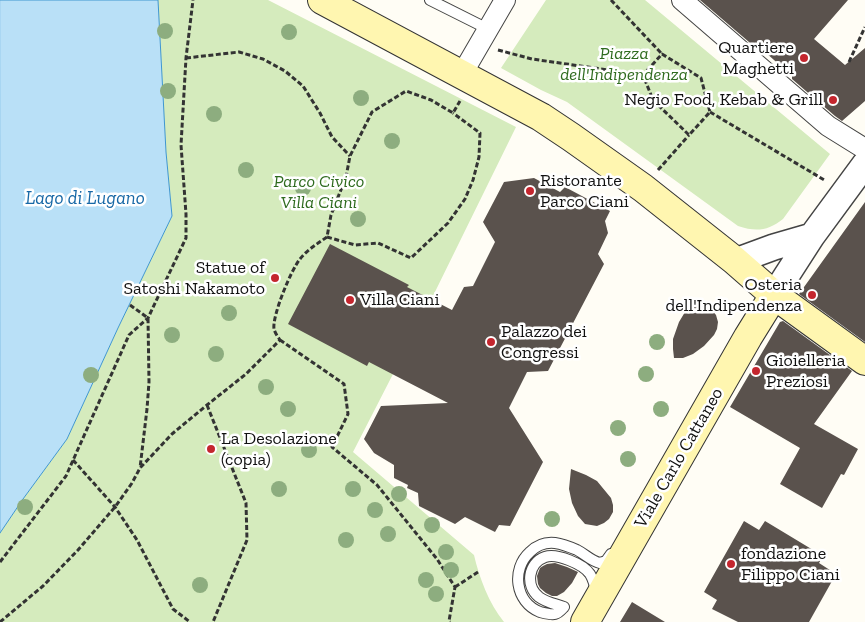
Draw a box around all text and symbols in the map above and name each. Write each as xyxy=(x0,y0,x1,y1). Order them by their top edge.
place label: Quartiere Maghetti xyxy=(718,37,794,80)
park label: Piazza dell'Indipendenza xyxy=(560,43,688,86)
marker: Quartiere Maghetti xyxy=(798,52,810,64)
place label: Negio Food, Kebab & Grill xyxy=(624,89,823,111)
marker: Negio Food, Kebab & Grill xyxy=(827,94,839,106)
place label: Ristorante Parco Ciani xyxy=(540,170,629,212)
park label: Parco Civico Villa Ciani xyxy=(274,171,364,213)
marker: Ristorante Parco Ciani xyxy=(524,185,536,197)
water label: Lago di Lugano xyxy=(25,188,145,210)
place label: Statue of Satoshi Nakamoto xyxy=(123,257,265,300)
marker: Statue of Satoshi Nakamoto xyxy=(269,272,281,284)
place label: Osteria dell'Indipendenza xyxy=(665,274,802,316)
place label: Villa Ciani xyxy=(360,289,439,311)
marker: Osteria dell'Indipendenza xyxy=(806,289,818,301)
marker: Villa Ciani xyxy=(344,294,356,306)
place label: Palazzo dei Congressi xyxy=(501,321,587,364)
marker: Palazzo dei Congressi xyxy=(485,336,497,348)
place label: Gioielleria Preziosi xyxy=(766,350,846,392)
marker: Gioielleria Preziosi xyxy=(750,365,762,377)
street label: Viale Carlo Cattaneo xyxy=(630,384,728,532)
place label: La Desolazione (copia) xyxy=(221,428,337,470)
marker: La Desolazione (copia) xyxy=(205,443,217,455)
place label: fondazione Filippo Ciani xyxy=(741,543,840,586)
marker: fondazione Filippo Ciani xyxy=(725,558,737,570)

